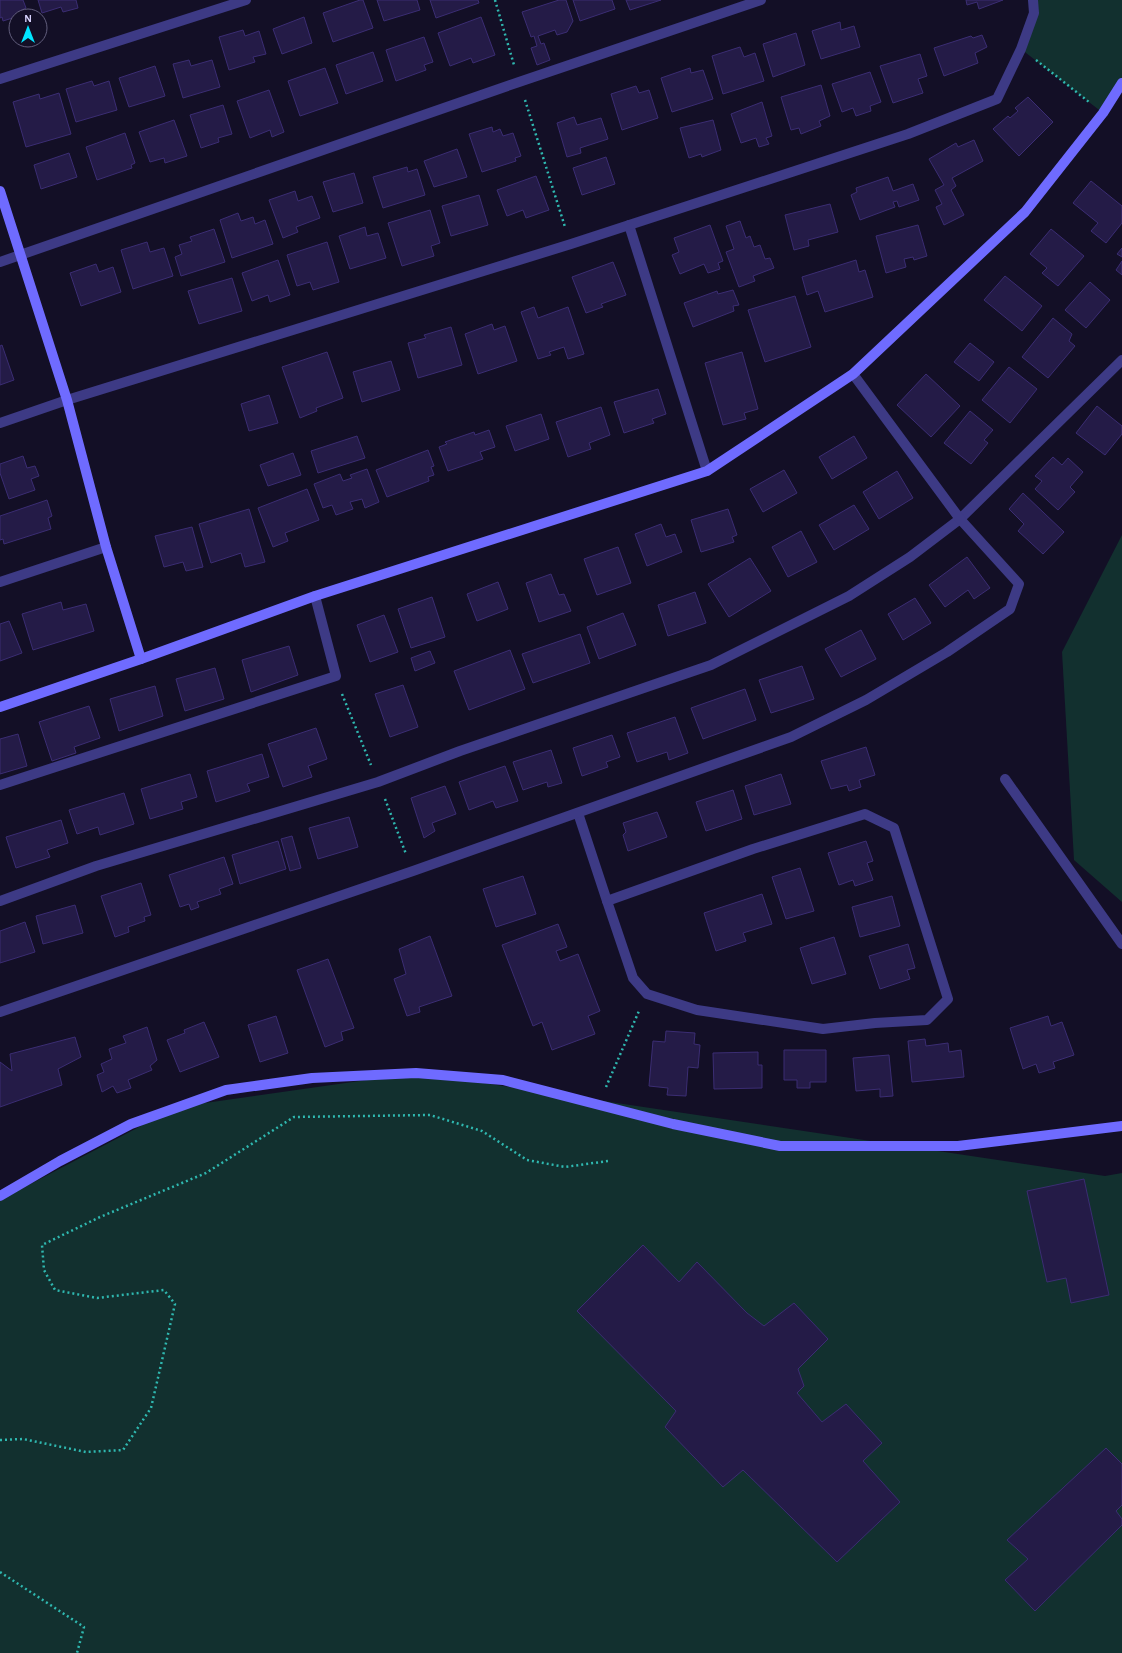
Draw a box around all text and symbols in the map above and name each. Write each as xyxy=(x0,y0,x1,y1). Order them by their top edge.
north arrow xyxy=(8,8,48,48)
text: N xyxy=(24,13,32,24)

